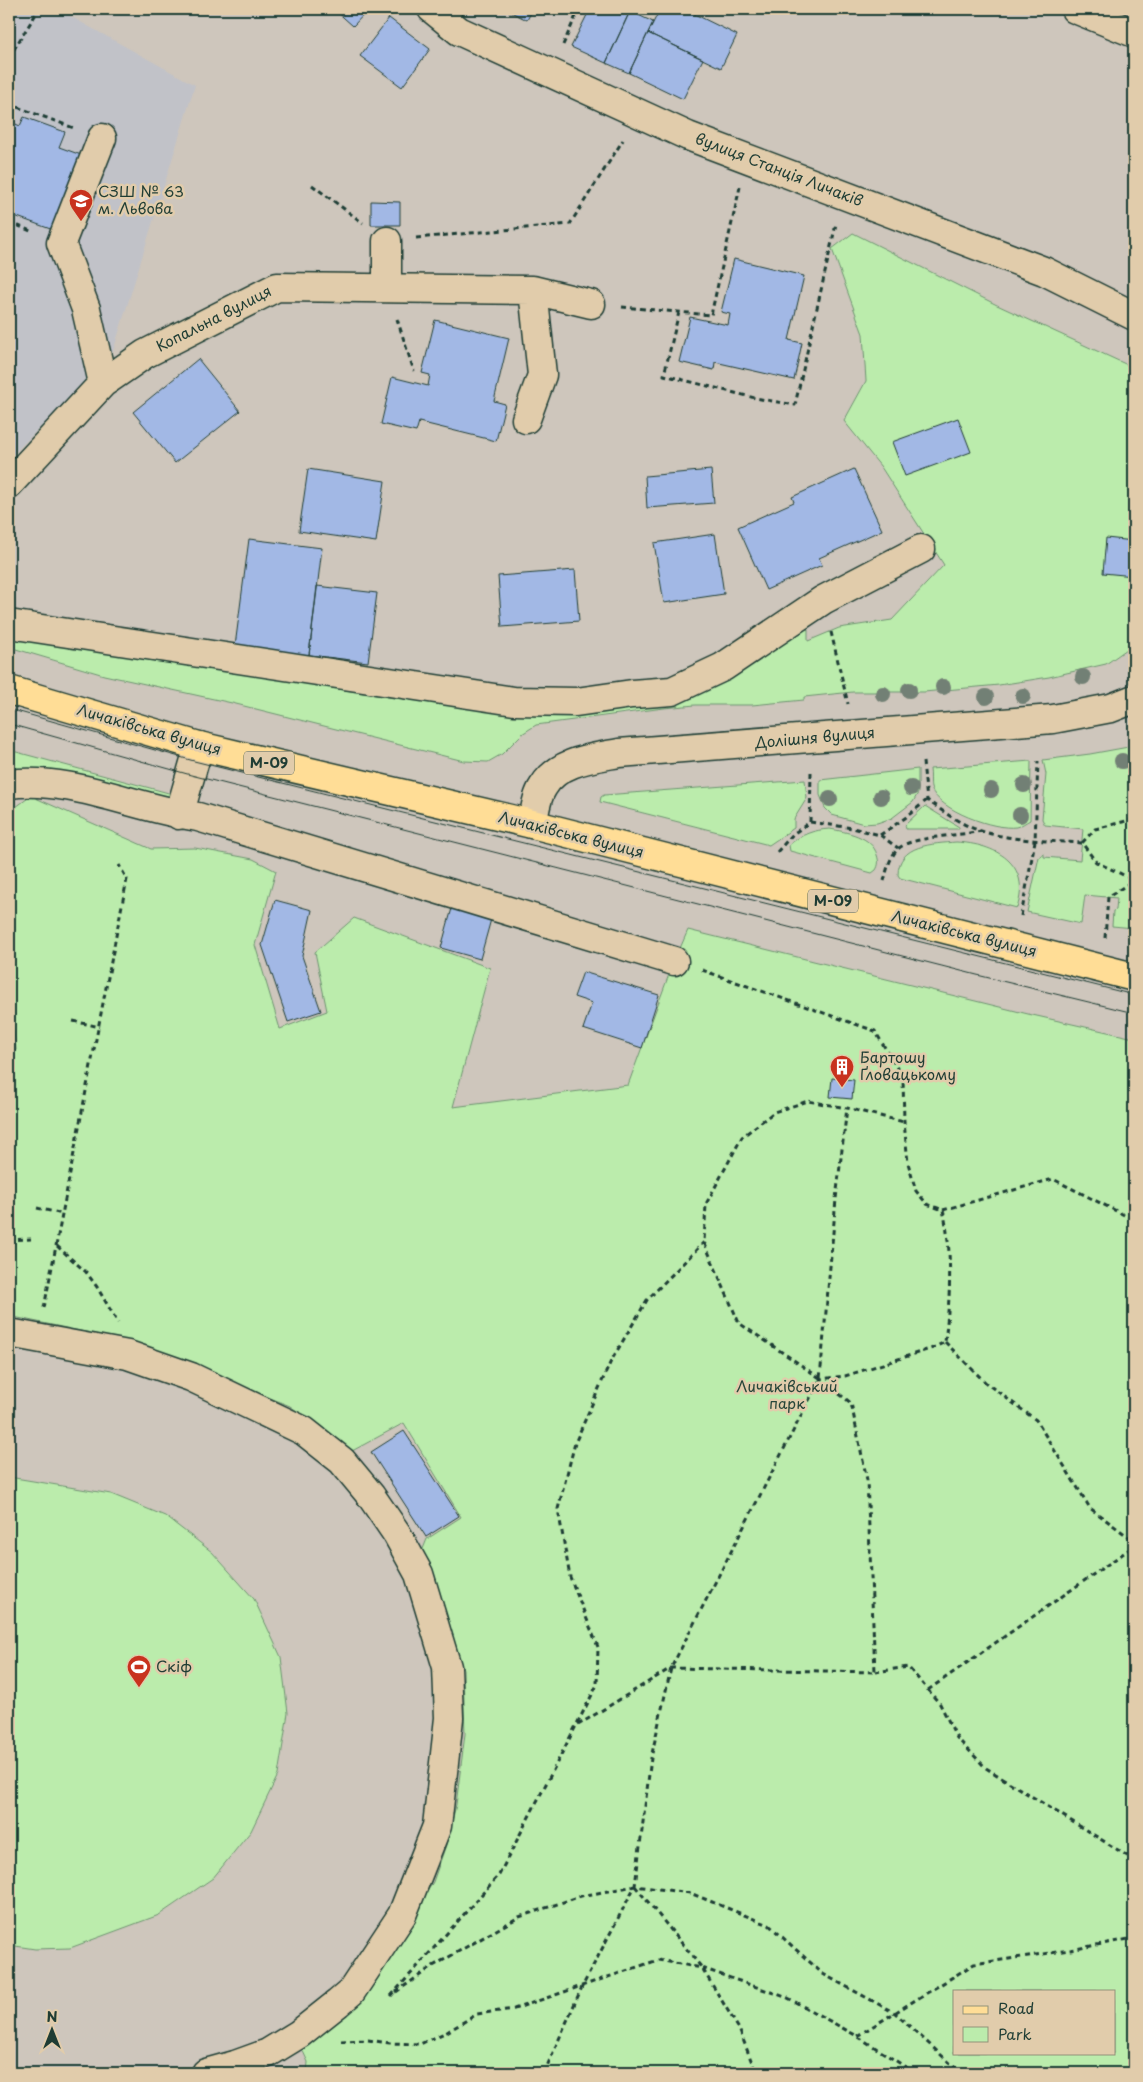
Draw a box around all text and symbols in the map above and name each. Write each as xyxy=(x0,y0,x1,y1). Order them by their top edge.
street label: вулиця Станція Личаків xyxy=(692,126,867,211)
place label: СЗШ № 63 м. Львова xyxy=(98,179,184,219)
school or university icon: СЗШ № 63 м. Львова xyxy=(68,188,94,222)
street label: Копальна вулиця xyxy=(152,279,275,357)
street label: Личаківська вулиця xyxy=(75,697,224,760)
street label: Долішня вулиця xyxy=(753,720,876,753)
road number: М-09 xyxy=(244,751,294,774)
street label: Личаківська вулиця xyxy=(496,804,646,863)
road number: М-09 xyxy=(808,889,858,912)
street label: Личаківська вулиця xyxy=(889,903,1039,962)
place label: Бартошу Ґловацькому xyxy=(860,1045,956,1085)
building icon: Бартошу Ґловацькому xyxy=(829,1054,855,1088)
park label: Личаківський парк xyxy=(736,1374,838,1414)
sports icon: Скіф xyxy=(126,1654,152,1688)
place label: Скіф xyxy=(156,1654,192,1677)
legend xyxy=(953,1990,1116,2054)
text: Road xyxy=(998,1996,1034,2019)
north arrow xyxy=(28,2004,78,2054)
text: N xyxy=(46,2006,58,2027)
text: Park xyxy=(998,2022,1032,2045)

